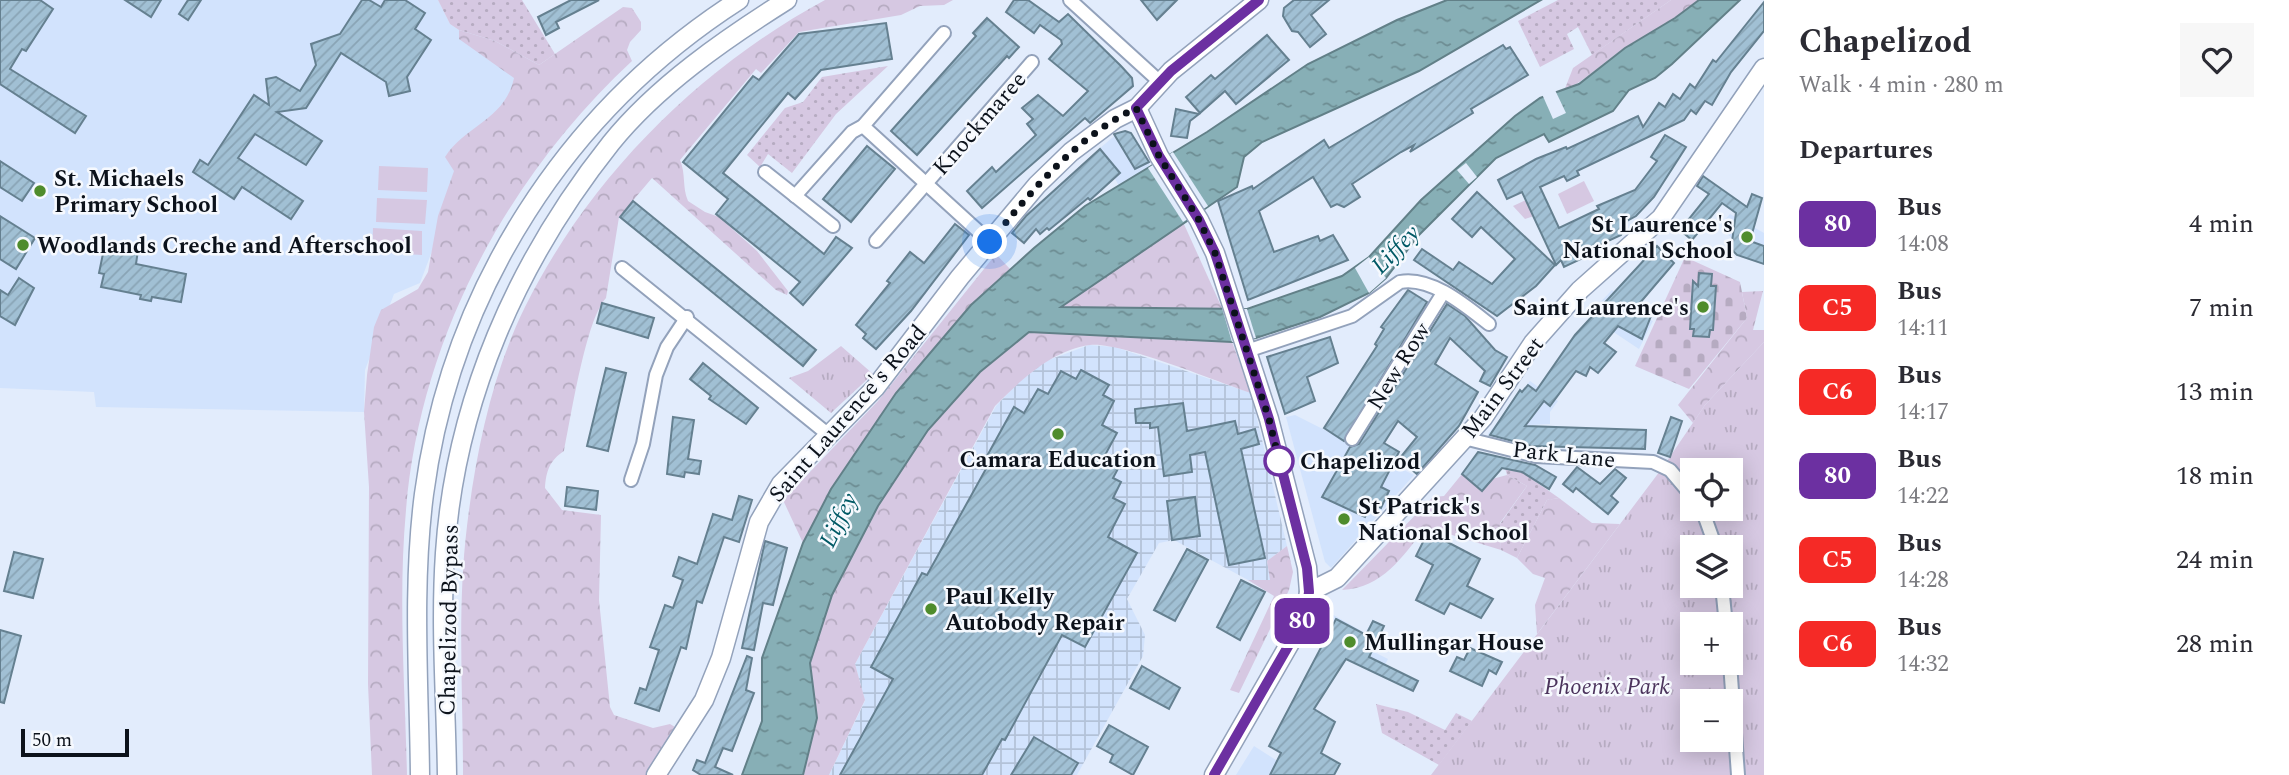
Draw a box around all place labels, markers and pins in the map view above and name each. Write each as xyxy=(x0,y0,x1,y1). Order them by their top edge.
place label: St. Michaels Primary School xyxy=(54,162,218,223)
marker: St. Michaels Primary School xyxy=(32,183,48,199)
place label: St Laurence's National School xyxy=(1562,208,1733,269)
place label: Woodlands Creche and Afterschool xyxy=(37,229,412,264)
marker: St Laurence's National School xyxy=(1739,229,1755,245)
marker: Woodlands Creche and Afterschool xyxy=(15,237,31,253)
place label: Saint Laurence's xyxy=(1513,291,1689,326)
marker: Saint Laurence's xyxy=(1695,299,1711,315)
marker: Camara Education xyxy=(1050,426,1066,442)
place label: Camara Education xyxy=(959,443,1157,478)
place label: Chapelizod xyxy=(1300,445,1420,480)
marker: Chapelizod xyxy=(1264,446,1294,476)
place label: St Patrick's National School xyxy=(1358,490,1529,551)
marker: St Patrick's National School xyxy=(1336,511,1352,527)
place label: Paul Kelly Autobody Repair xyxy=(945,580,1125,641)
marker: Paul Kelly Autobody Repair xyxy=(923,601,939,617)
place label: Mullingar House xyxy=(1364,626,1544,661)
marker: Mullingar House xyxy=(1342,634,1358,650)

